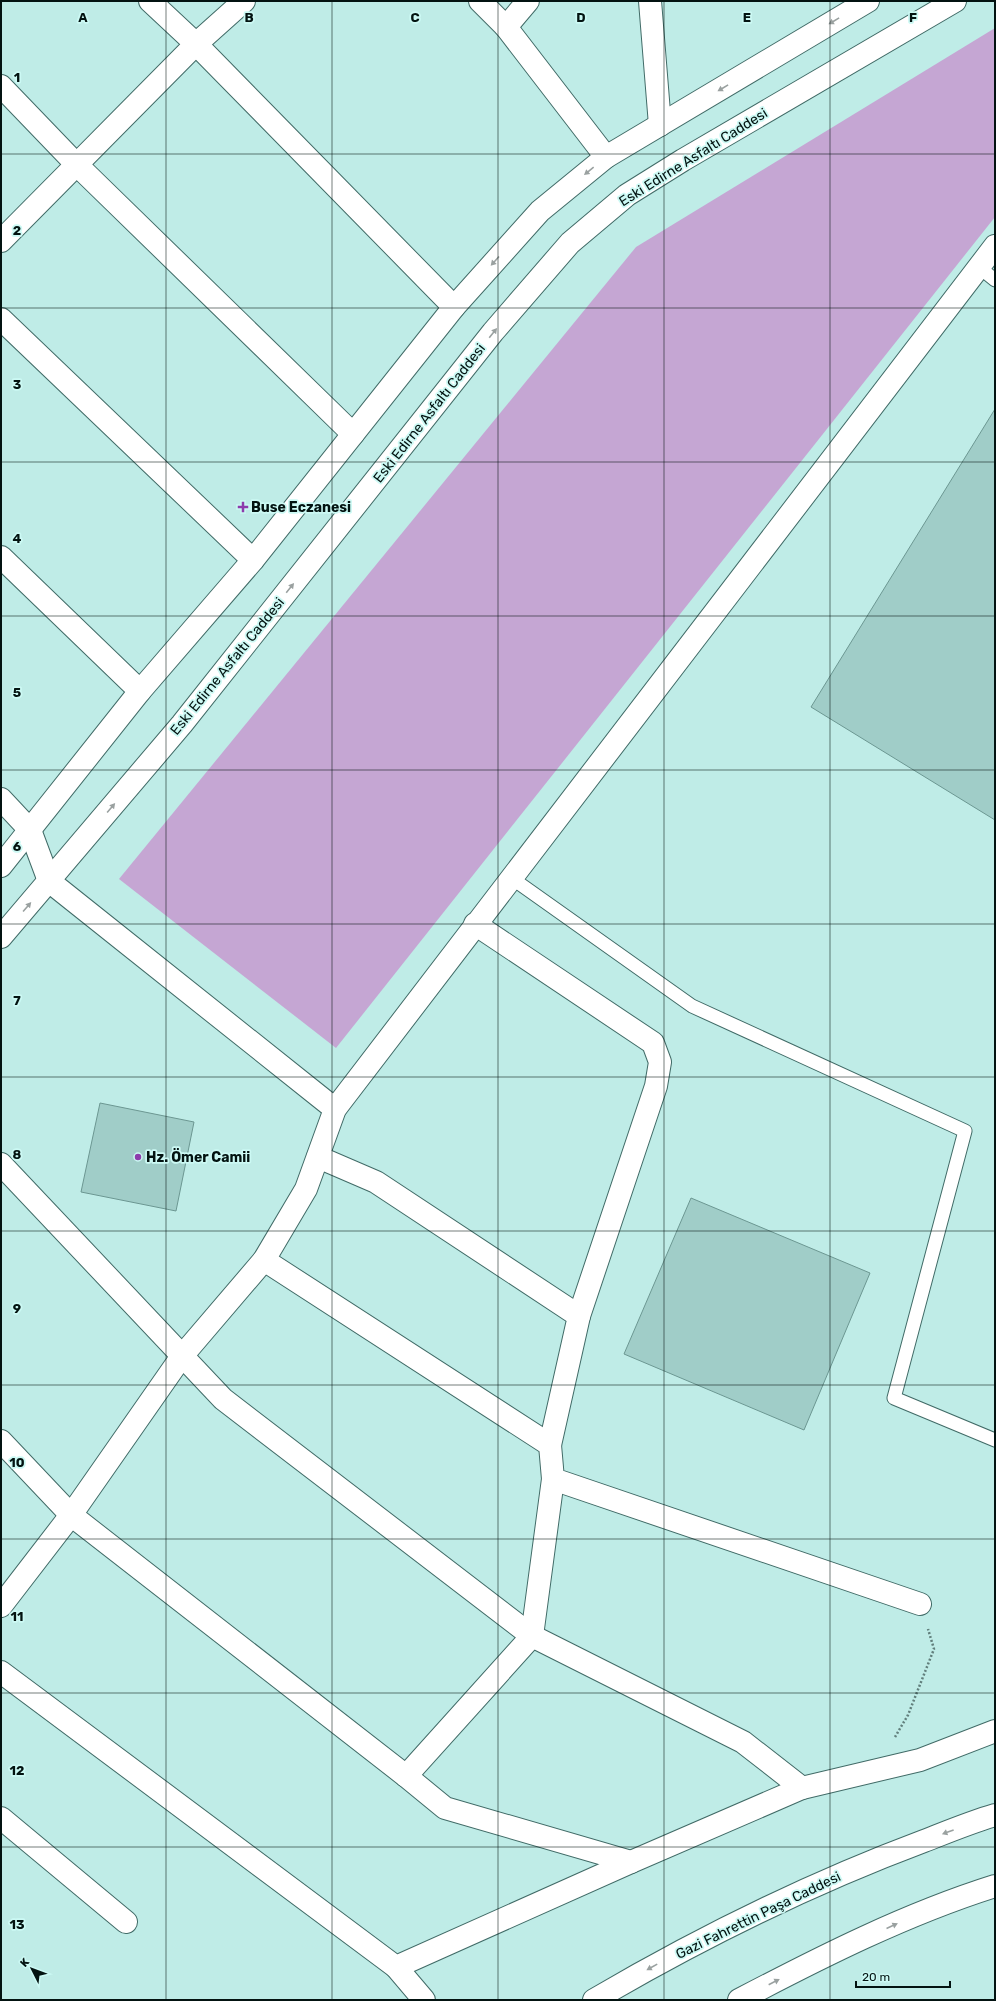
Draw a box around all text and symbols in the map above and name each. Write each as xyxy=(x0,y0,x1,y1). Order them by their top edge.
text: A xyxy=(78,10,88,25)
text: B xyxy=(244,10,254,25)
text: C xyxy=(410,10,420,25)
text: D xyxy=(576,10,586,25)
text: E xyxy=(743,10,751,25)
text: F xyxy=(909,10,917,25)
one-way arrow xyxy=(829,17,839,25)
text: 1 xyxy=(14,70,20,85)
one-way arrow xyxy=(717,84,729,91)
street label: Eski Edirne Asfaltı Caddesi xyxy=(616,105,771,210)
one-way arrow xyxy=(583,167,594,175)
text: 2 xyxy=(13,223,21,238)
one-way arrow xyxy=(491,256,500,265)
one-way arrow xyxy=(488,327,497,338)
street label: Eski Edirne Asfaltı Caddesi xyxy=(370,340,489,486)
text: 3 xyxy=(13,377,22,392)
place label: Buse Eczanesi xyxy=(251,499,351,516)
marker: Buse Eczanesi xyxy=(238,502,248,512)
text: 4 xyxy=(13,531,22,546)
one-way arrow xyxy=(285,582,294,593)
street label: Eski Edirne Asfaltı Caddesi xyxy=(167,594,288,738)
text: 5 xyxy=(13,685,21,700)
one-way arrow xyxy=(106,803,115,814)
text: 6 xyxy=(13,839,22,854)
one-way arrow xyxy=(22,902,31,913)
text: 7 xyxy=(13,993,21,1008)
text: 8 xyxy=(13,1147,22,1162)
place label: Hz. Ömer Camii xyxy=(146,1148,250,1166)
marker: Hz. Ömer Camii xyxy=(133,1152,143,1162)
text: 9 xyxy=(13,1301,21,1316)
text: 10 xyxy=(9,1455,25,1470)
text: 11 xyxy=(11,1609,23,1624)
text: 12 xyxy=(10,1763,24,1778)
one-way arrow xyxy=(942,1829,954,1835)
street label: Gazi Fahrettin Paşa Caddesi xyxy=(673,1868,843,1963)
text: 13 xyxy=(9,1917,25,1932)
one-way arrow xyxy=(886,1923,898,1929)
north arrow xyxy=(12,1949,52,1989)
text: K xyxy=(18,1955,33,1970)
scale bar xyxy=(856,1963,950,1989)
one-way arrow xyxy=(646,1964,658,1970)
text: 20 m xyxy=(862,1970,890,1984)
one-way arrow xyxy=(768,1979,780,1985)

